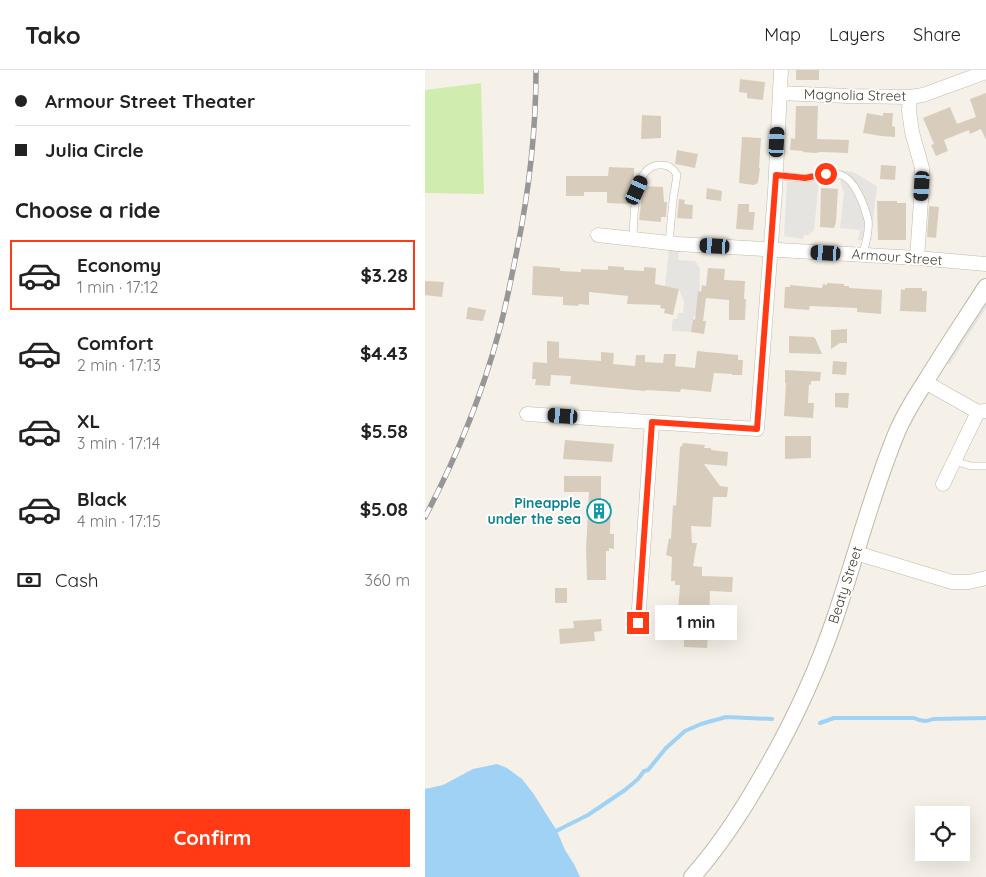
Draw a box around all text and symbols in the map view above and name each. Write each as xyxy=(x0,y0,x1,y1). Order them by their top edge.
text: Tako xyxy=(25,20,81,50)
text: Map xyxy=(764,23,801,46)
text: Layers xyxy=(829,23,885,46)
text: Share xyxy=(913,23,961,46)
street label: Magnolia Street xyxy=(804,85,906,105)
text: Armour Street Theater xyxy=(45,89,255,113)
car xyxy=(768,127,785,157)
text: Julia Circle xyxy=(45,138,144,162)
route start xyxy=(815,163,837,185)
car xyxy=(913,171,930,201)
car xyxy=(624,173,649,207)
text: Choose a ride xyxy=(15,196,160,224)
car xyxy=(699,238,730,254)
car xyxy=(810,245,841,261)
street label: Armour Street xyxy=(851,245,943,269)
icon: car xyxy=(17,253,62,298)
text: Economy xyxy=(77,253,161,277)
text: $3.28 xyxy=(360,263,408,287)
text: 1 min · 17:12 xyxy=(77,277,158,297)
icon: car xyxy=(17,331,62,376)
text: Comfort xyxy=(77,331,154,355)
text: $4.43 xyxy=(360,341,408,365)
text: 2 min · 17:13 xyxy=(77,355,161,375)
car xyxy=(547,407,578,425)
icon: car xyxy=(17,409,62,454)
text: XL xyxy=(77,409,100,433)
text: $5.58 xyxy=(360,419,408,443)
text: 3 min · 17:14 xyxy=(77,433,160,453)
icon: car xyxy=(17,487,62,532)
text: Black xyxy=(77,487,127,511)
place label: Pineapple under the sea xyxy=(487,494,581,528)
text: $5.08 xyxy=(360,497,408,521)
building icon: Pineapple under the sea xyxy=(586,498,612,524)
text: 4 min · 17:15 xyxy=(77,511,161,531)
street label: Beaty Street xyxy=(824,544,866,626)
icon: cash xyxy=(15,566,43,594)
text: Cash xyxy=(55,568,99,592)
text: 360 m xyxy=(365,570,410,590)
callout: 1 min xyxy=(655,606,738,640)
route end xyxy=(627,612,649,634)
text: 1 min xyxy=(677,612,715,632)
map controls xyxy=(915,806,970,861)
button: locate xyxy=(915,806,970,861)
button: Confirm xyxy=(15,809,410,867)

